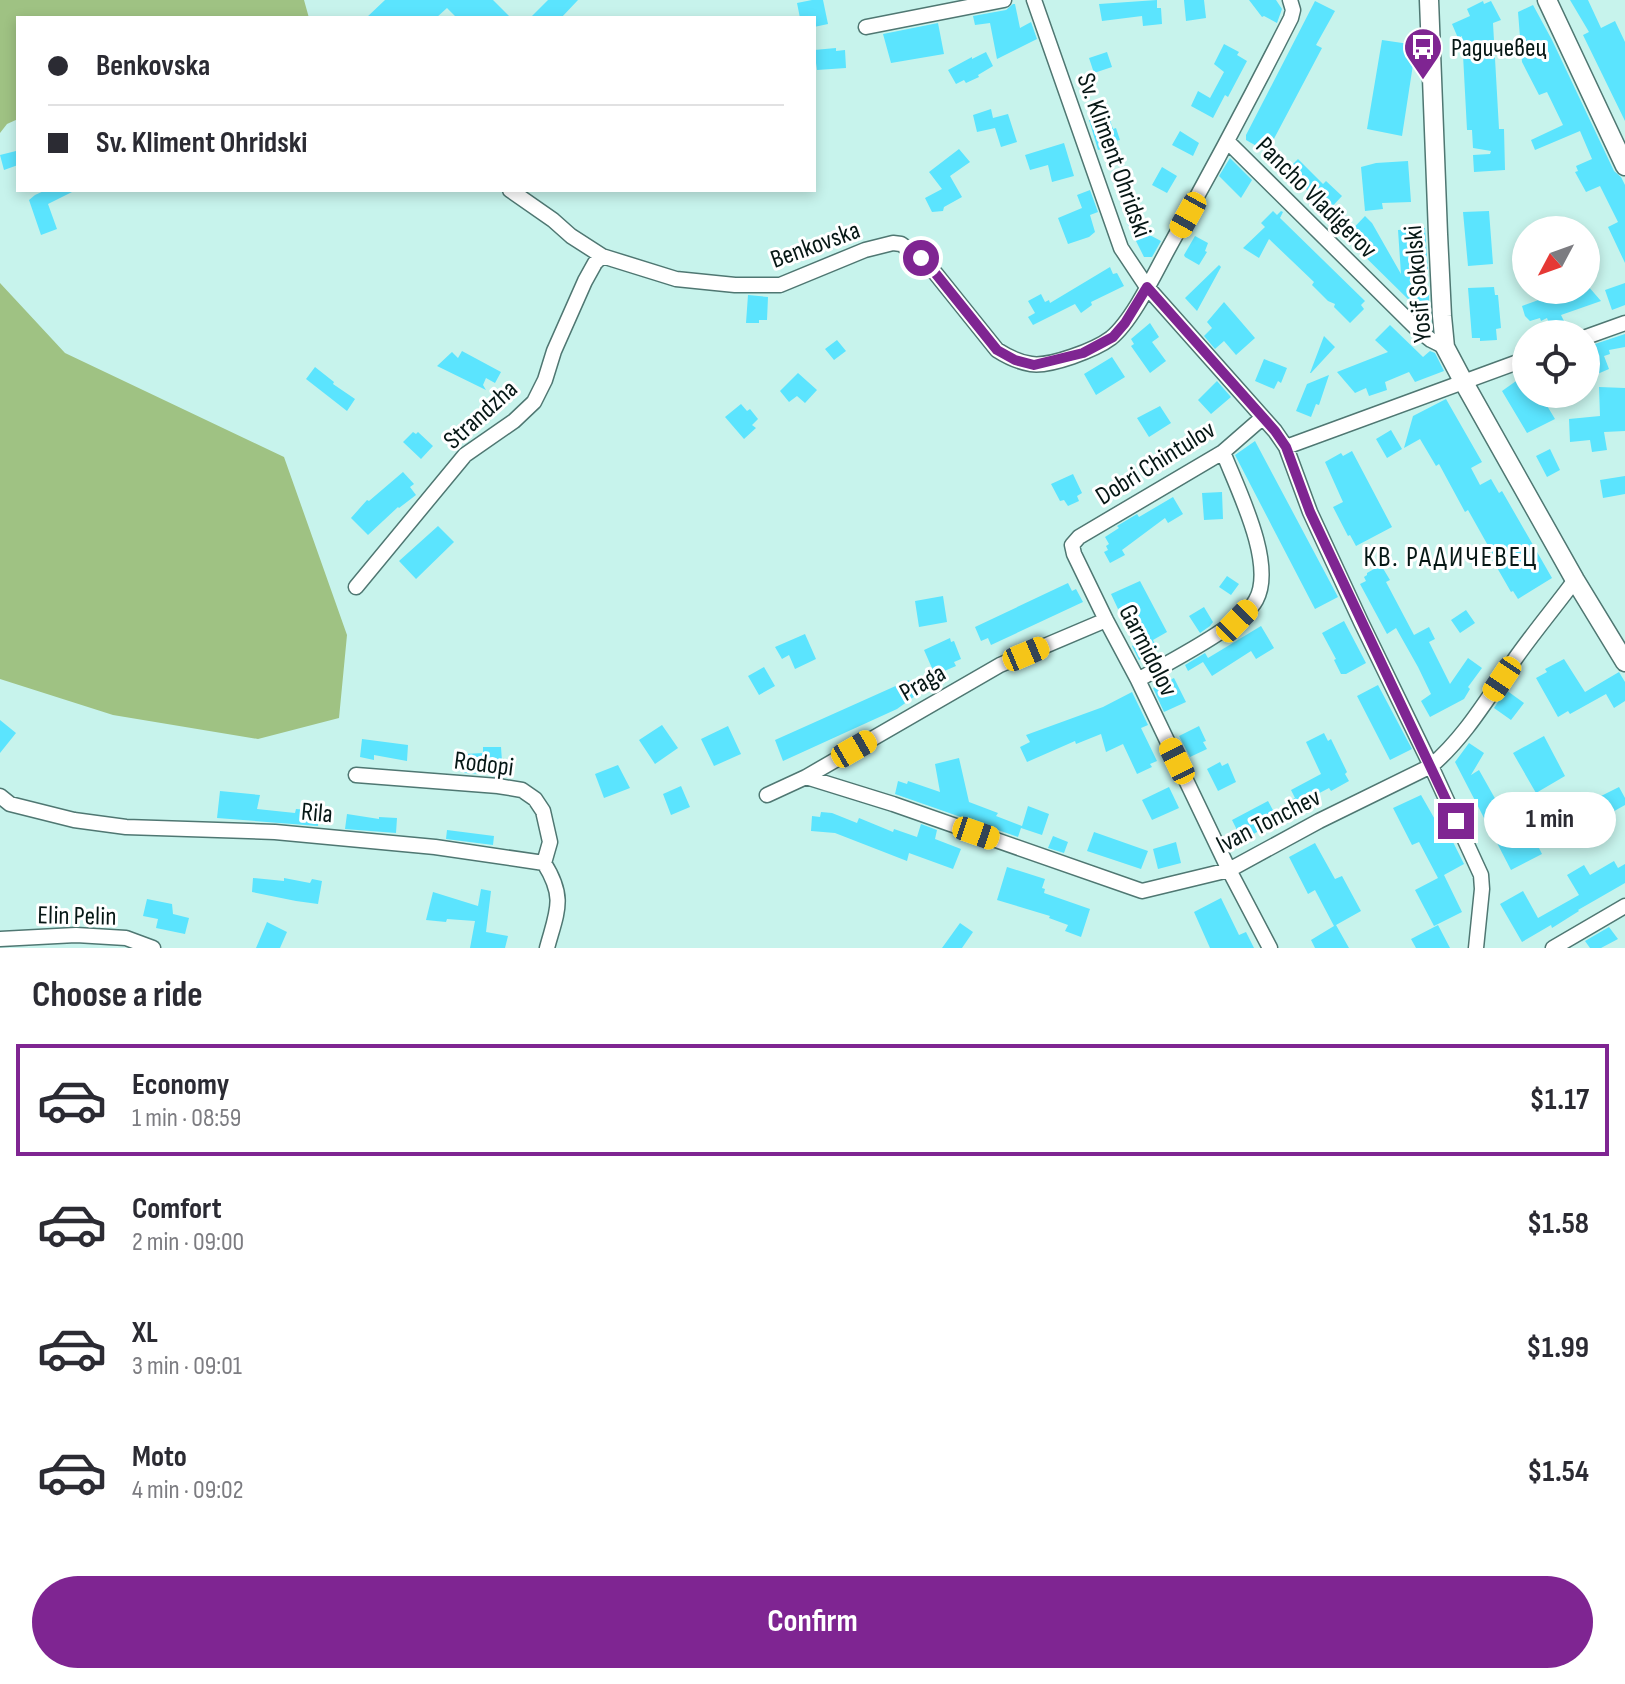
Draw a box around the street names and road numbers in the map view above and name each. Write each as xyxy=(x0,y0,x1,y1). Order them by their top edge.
street label: Sv. Kliment Ohridski xyxy=(1070,69,1158,242)
street label: Pancho Vladigerov xyxy=(1249,131,1383,265)
street label: Benkovska xyxy=(767,215,864,276)
street label: Yosif Sokolski xyxy=(1398,224,1439,344)
street label: Strandzha xyxy=(438,374,524,456)
street label: Dobri Chintulov xyxy=(1090,414,1221,512)
street label: Garmidolov xyxy=(1111,600,1184,702)
street label: Praga xyxy=(894,658,951,709)
street label: Rodopi xyxy=(452,745,515,784)
street label: Ivan Tonchev xyxy=(1211,782,1326,861)
street label: Rila xyxy=(300,797,334,830)
street label: Elin Pelin xyxy=(37,900,117,933)

